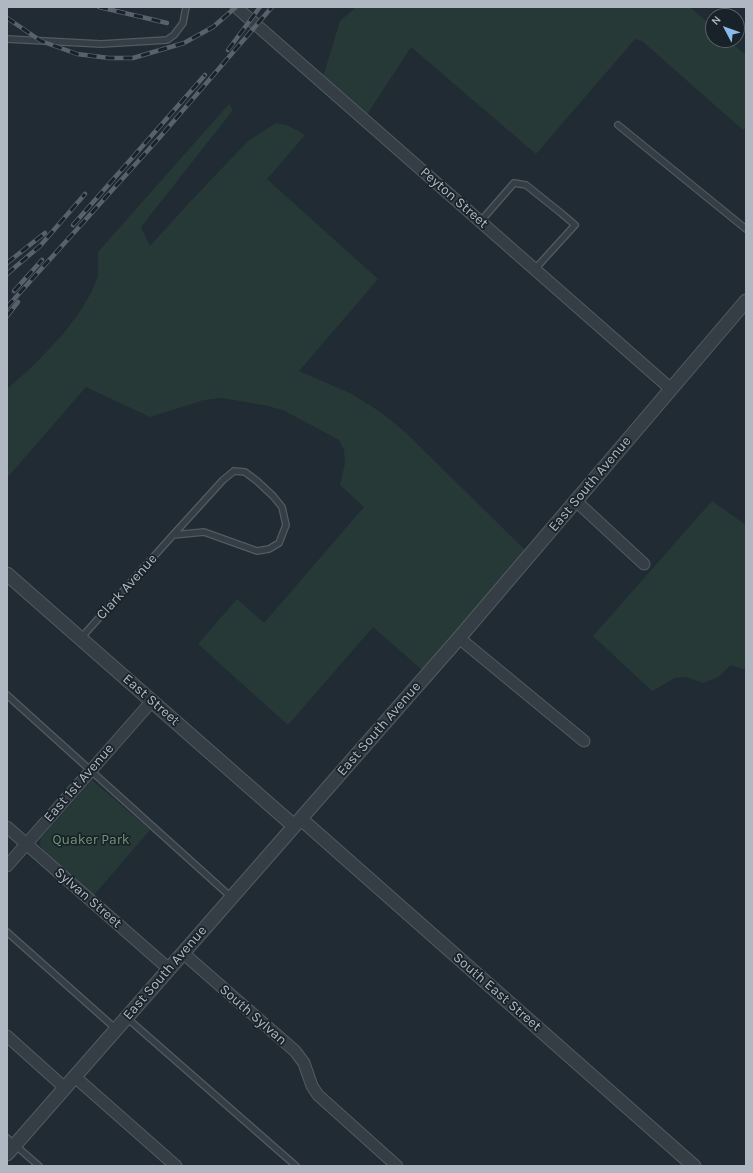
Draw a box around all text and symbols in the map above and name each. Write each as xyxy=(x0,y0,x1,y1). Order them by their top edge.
north arrow xyxy=(705,8,745,48)
text: N xyxy=(709,13,724,28)
street label: Peyton Street xyxy=(417,164,491,232)
street label: East South Avenue xyxy=(545,433,635,535)
street label: Clark Avenue xyxy=(93,551,161,623)
street label: East Street xyxy=(119,671,183,729)
street label: East South Avenue xyxy=(334,678,424,780)
street label: East 1st Avenue xyxy=(40,740,118,826)
park label: Quaker Park xyxy=(52,832,130,848)
street label: Sylvan Street xyxy=(51,864,125,932)
street label: East South Avenue xyxy=(120,922,210,1024)
street label: South East Street xyxy=(449,949,545,1035)
street label: South Sylvan xyxy=(216,981,290,1049)

